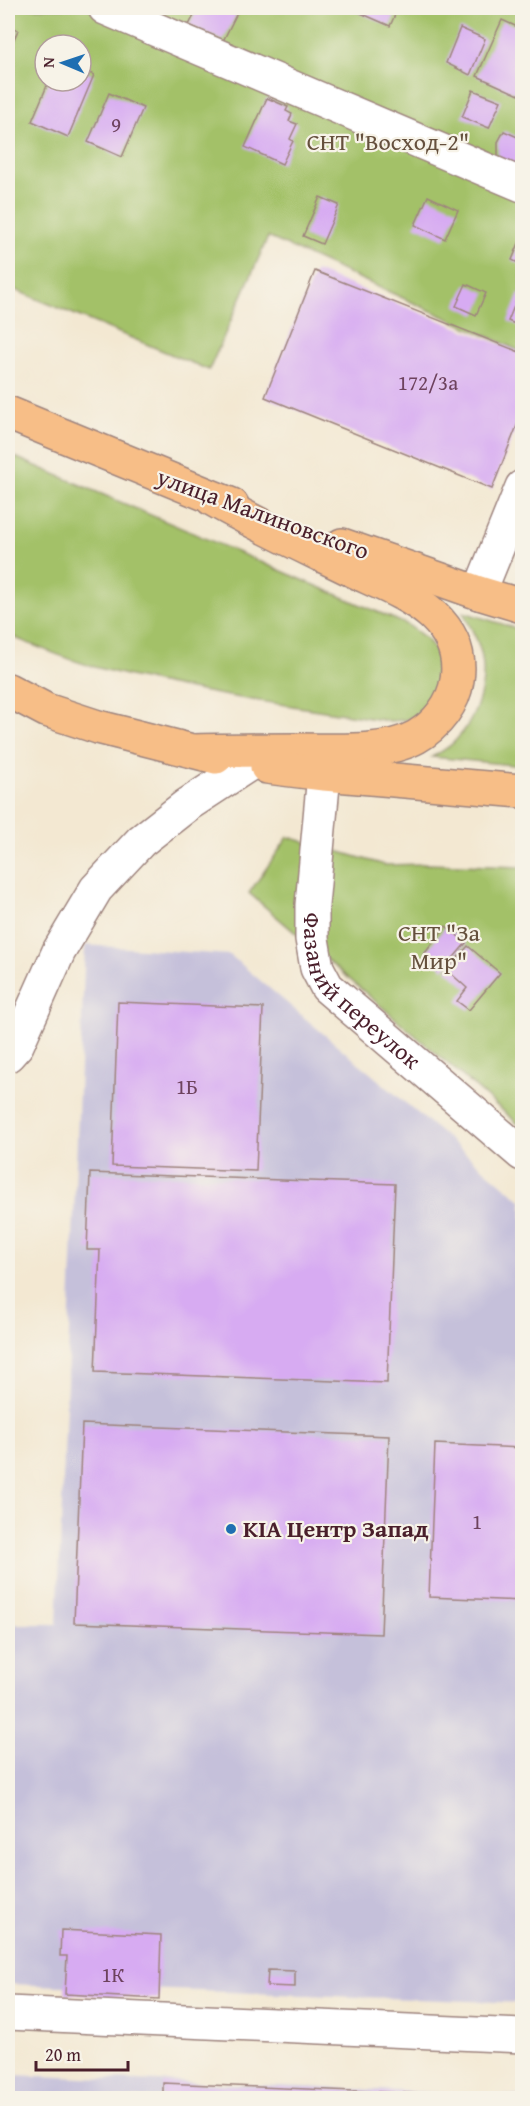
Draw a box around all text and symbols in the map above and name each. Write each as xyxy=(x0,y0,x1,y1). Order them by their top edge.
north arrow xyxy=(33,33,93,93)
text: N xyxy=(36,56,60,68)
house number: 9 xyxy=(111,109,121,140)
park label: СНТ "Восход-2" xyxy=(307,124,469,159)
house number: 172/3а xyxy=(398,367,458,398)
street label: улица Малиновского xyxy=(151,459,374,568)
street label: Фазаний переулок xyxy=(295,912,429,1077)
park label: СНТ "За Мир" xyxy=(398,915,481,978)
house number: 1Б xyxy=(176,1071,198,1102)
house number: 1 xyxy=(472,1506,482,1537)
place label: KIA Центр Запад xyxy=(243,1511,429,1546)
marker: KIA Центр Запад xyxy=(224,1522,238,1536)
house number: 1К xyxy=(101,1959,125,1990)
scale bar xyxy=(36,2034,128,2072)
text: 20 m xyxy=(45,2041,81,2068)

